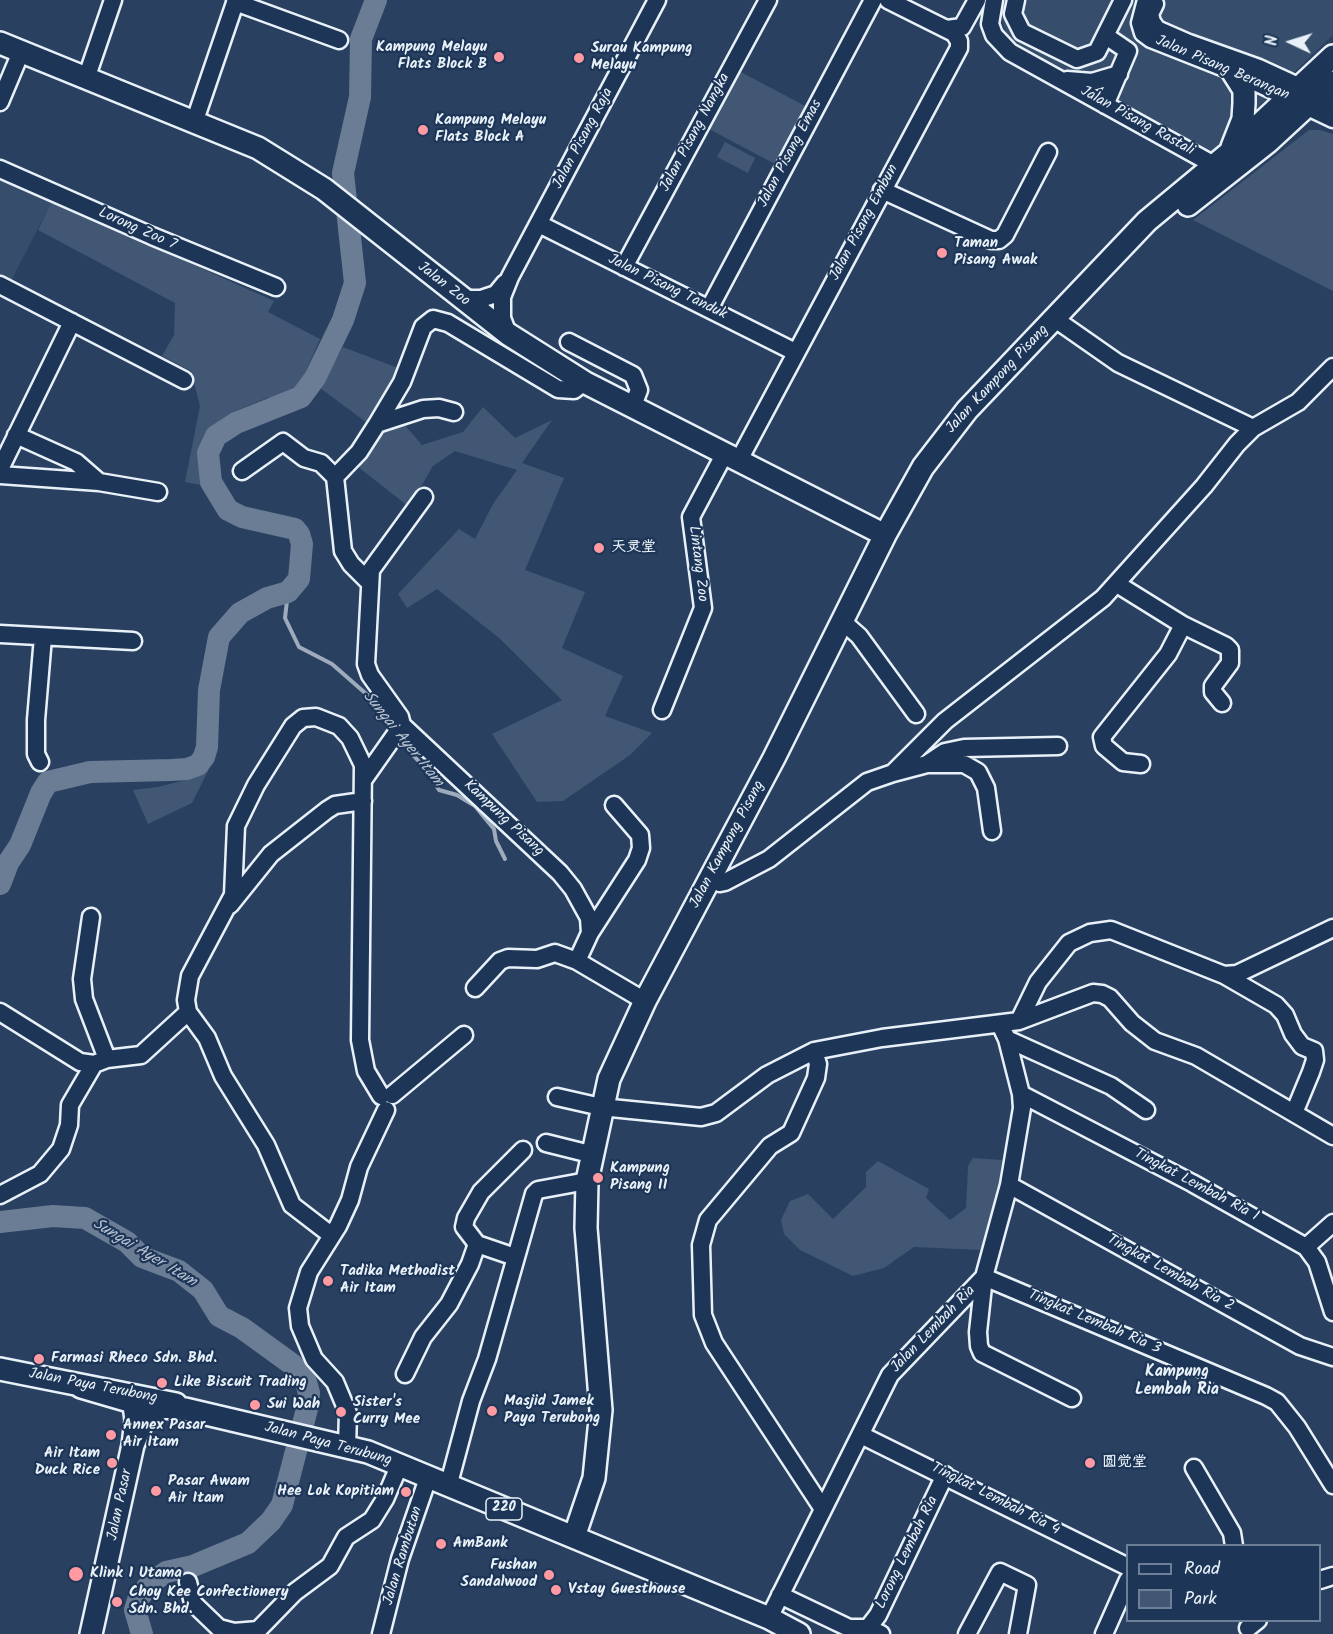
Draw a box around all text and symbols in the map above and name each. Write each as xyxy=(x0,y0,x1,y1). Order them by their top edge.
north arrow xyxy=(1261,12,1321,72)
street label: Jalan Pisang Berangan xyxy=(1152,33,1292,105)
text: N xyxy=(1260,35,1285,47)
place label: Kampung Melayu Flats Block B xyxy=(376,39,487,74)
place label: Surau Kampung Melayu xyxy=(591,40,693,75)
marker: Kampung Melayu Flats Block B xyxy=(492,50,506,64)
marker: Surau Kampung Melayu xyxy=(572,51,586,65)
street label: Jalan Pisang Nangka xyxy=(657,71,735,195)
street label: Jalan Pisang Rastali xyxy=(1077,83,1197,161)
street label: Jalan Pisang Raja xyxy=(550,85,618,193)
street label: Jalan Pisang Emas xyxy=(755,97,827,211)
place label: Kampung Melayu Flats Block A xyxy=(435,112,546,147)
marker: Kampung Melayu Flats Block A xyxy=(416,123,430,137)
street label: Jalan Pisang Embun xyxy=(827,162,903,284)
street label: Lorong Zoo 7 xyxy=(95,205,179,255)
place label: Taman Pisang Awak xyxy=(954,235,1037,270)
marker: Taman Pisang Awak xyxy=(935,246,949,260)
street label: Jalan Pisang Tanduk xyxy=(605,251,729,325)
street label: Jalan Zoo xyxy=(413,259,473,311)
street label: Jalan Kampong Pisang xyxy=(943,322,1053,438)
street label: Lintang Zoo xyxy=(683,525,711,603)
place label: 天灵堂 xyxy=(611,539,656,557)
marker: 天灵堂 xyxy=(592,541,606,555)
water label: Sungai Ayer Itam xyxy=(358,688,446,792)
street label: Kampung Pisang xyxy=(459,777,547,861)
street label: Jalan Kampong Pisang xyxy=(687,778,769,912)
street label: Tingkat Lembah Ria 1 xyxy=(1131,1146,1261,1226)
place label: Kampung Pisang II xyxy=(610,1160,670,1195)
marker: Kampung Pisang II xyxy=(591,1171,605,1185)
water label: Sungai Ayer Itam xyxy=(89,1215,199,1293)
street label: Tingkat Lembah Ria 2 xyxy=(1103,1232,1237,1316)
place label: Tadika Methodist Air Itam xyxy=(340,1263,455,1298)
marker: Tadika Methodist Air Itam xyxy=(321,1274,335,1288)
street label: Jalan Lembah Ria xyxy=(888,1283,980,1377)
street label: Tingkat Lembah Ria 3 xyxy=(1025,1287,1163,1359)
place label: Farmasi Rheco Sdn. Bhd. xyxy=(51,1350,217,1368)
marker: Farmasi Rheco Sdn. Bhd. xyxy=(32,1352,46,1366)
district label: Kampung Lembah Ria xyxy=(1135,1363,1219,1401)
street label: Jalan Paya Terubong xyxy=(27,1366,159,1408)
place label: Like Biscuit Trading xyxy=(174,1374,307,1392)
marker: Like Biscuit Trading xyxy=(155,1376,169,1390)
place label: Masjid Jamek Paya Terubong xyxy=(504,1393,600,1428)
place label: Sister's Curry Mee xyxy=(353,1394,420,1429)
place label: Sui Wah xyxy=(267,1396,320,1414)
marker: Sui Wah xyxy=(248,1398,262,1412)
marker: Masjid Jamek Paya Terubong xyxy=(485,1404,499,1418)
marker: Sister's Curry Mee xyxy=(334,1405,348,1419)
place label: Annex Pasar Air Itam xyxy=(123,1417,205,1452)
street label: Jalan Paya Terubung xyxy=(262,1419,394,1471)
marker: Annex Pasar Air Itam xyxy=(104,1428,118,1442)
place label: Air Itam Duck Rice xyxy=(35,1445,100,1480)
place label: 圆觉堂 xyxy=(1102,1454,1147,1472)
marker: Air Itam Duck Rice xyxy=(105,1456,119,1470)
marker: 圆觉堂 xyxy=(1083,1456,1097,1470)
street label: Tingkat Lembah Ria 4 xyxy=(928,1460,1062,1540)
street label: Jalan Pasar xyxy=(105,1468,137,1542)
place label: Pasar Awam Air Itam xyxy=(168,1473,250,1508)
place label: Hee Lok Kopitiam xyxy=(277,1483,394,1501)
marker: Pasar Awam Air Itam xyxy=(149,1484,163,1498)
marker: Hee Lok Kopitiam xyxy=(399,1485,413,1499)
street label: Lorong Lembah Ria xyxy=(873,1494,943,1612)
road number: 220 xyxy=(486,1498,522,1520)
street label: Jalan Rambutan xyxy=(380,1504,428,1608)
place label: AmBank xyxy=(453,1535,507,1553)
marker: AmBank xyxy=(434,1537,448,1551)
legend xyxy=(1126,1544,1321,1622)
text: Road xyxy=(1184,1555,1220,1584)
place label: Fushan Sandalwood xyxy=(461,1557,537,1592)
marker: Klink 1 Utama xyxy=(67,1565,85,1583)
place label: Klink 1 Utama xyxy=(90,1565,182,1583)
marker: Fushan Sandalwood xyxy=(542,1568,556,1582)
place label: Vstay Guesthouse xyxy=(568,1581,685,1599)
marker: Vstay Guesthouse xyxy=(549,1583,563,1597)
place label: Choy Kee Confectionery Sdn. Bhd. xyxy=(129,1584,289,1619)
text: Park xyxy=(1184,1585,1217,1614)
marker: Choy Kee Confectionery Sdn. Bhd. xyxy=(110,1595,124,1609)

